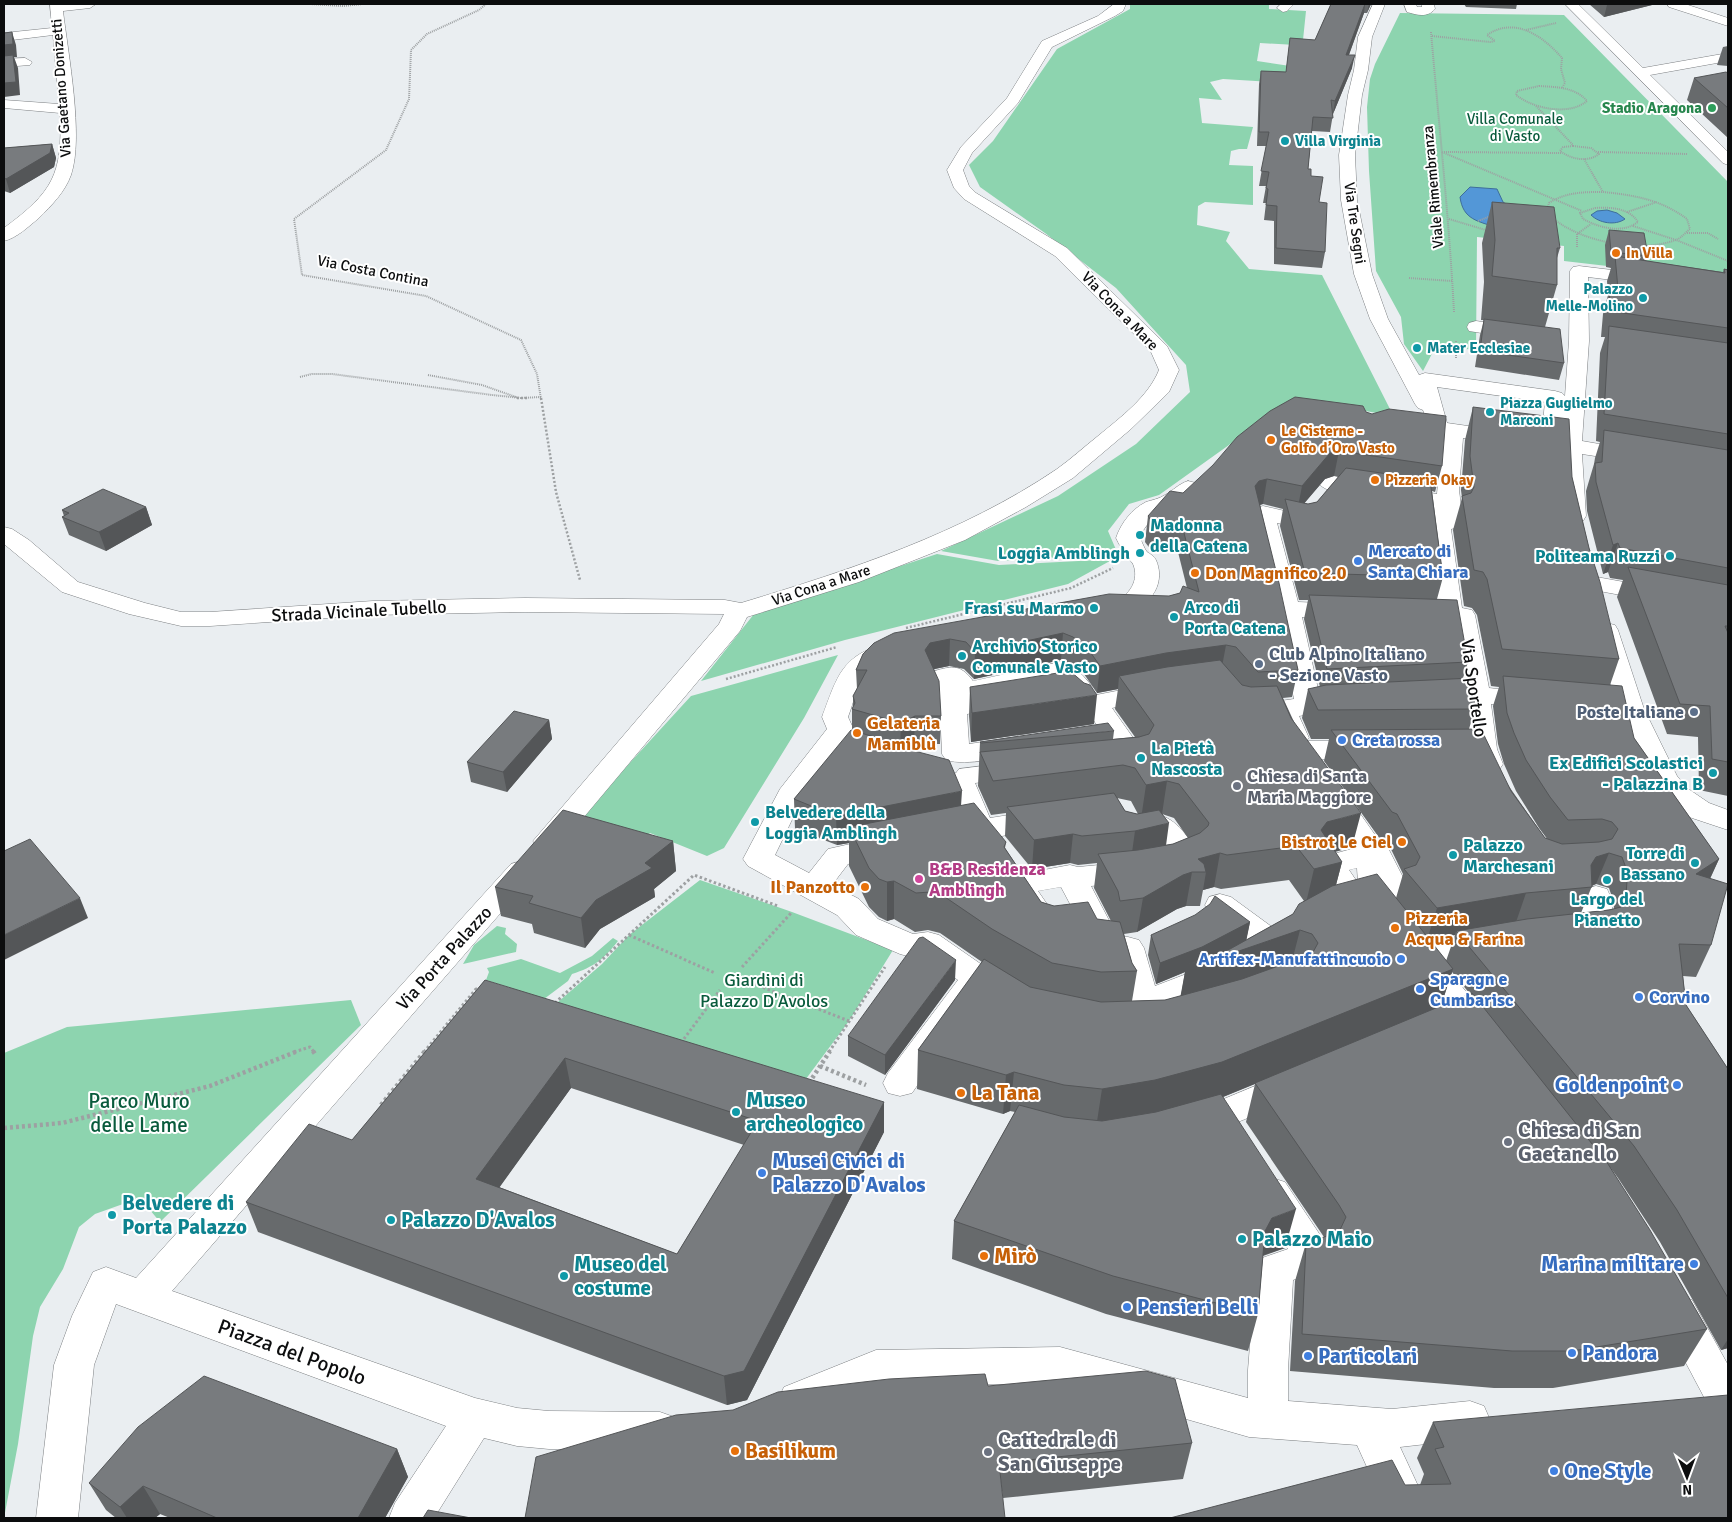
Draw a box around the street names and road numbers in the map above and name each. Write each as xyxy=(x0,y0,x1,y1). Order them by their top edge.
street label: Via Gaetano Donizetti xyxy=(47,18,75,158)
street label: Viale Rimembranza xyxy=(1419,125,1447,249)
street label: Via Tre Segni xyxy=(1340,181,1370,265)
street label: Via Costa Contina xyxy=(316,251,430,291)
street label: Via Cona a Mare xyxy=(1078,268,1162,354)
street label: Via Cona a Mare xyxy=(769,561,873,609)
street label: Strada Vicinale Tubello xyxy=(271,595,447,627)
street label: Via Sportello xyxy=(1456,637,1492,739)
street label: Via Porta Palazzo xyxy=(392,901,496,1015)
street label: Piazza del Popolo xyxy=(214,1313,370,1391)

